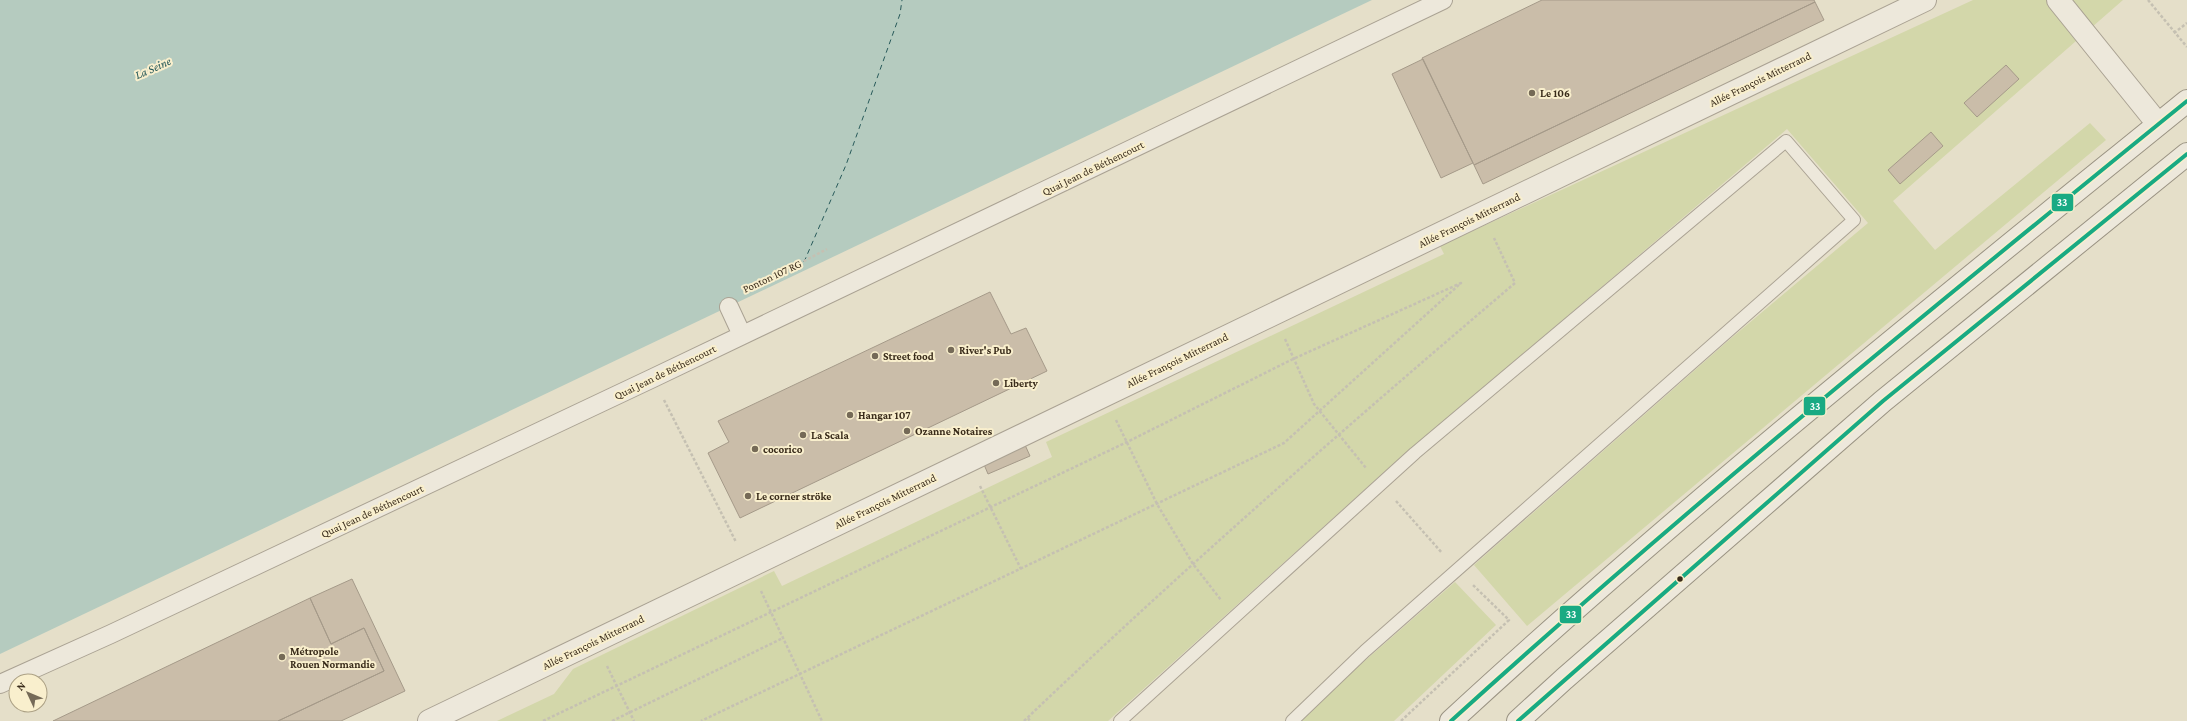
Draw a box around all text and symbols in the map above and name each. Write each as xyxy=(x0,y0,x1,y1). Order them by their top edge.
street label: Allée François Mitterrand xyxy=(1707,49,1813,110)
water label: La Seine xyxy=(133,54,174,82)
place label: Le 106 xyxy=(1540,87,1570,99)
marker: Le 106 xyxy=(1527,88,1537,98)
street label: Quai Jean de Béthencourt xyxy=(1040,138,1147,199)
street label: Allée François Mitterrand xyxy=(1416,190,1522,251)
line badge: 33 xyxy=(2051,193,2074,212)
text: 33 xyxy=(2057,196,2067,208)
street label: Ponton 107 RG xyxy=(741,257,803,295)
street label: Allée François Mitterrand xyxy=(1124,330,1230,391)
street label: Quai Jean de Béthencourt xyxy=(612,342,719,403)
place label: River's Pub xyxy=(959,344,1012,356)
marker: River's Pub xyxy=(946,345,956,355)
place label: Street food xyxy=(883,350,934,362)
marker: Street food xyxy=(870,351,880,361)
place label: Liberty xyxy=(1004,377,1038,389)
marker: Liberty xyxy=(991,378,1001,388)
line badge: 33 xyxy=(1803,396,1826,416)
text: 33 xyxy=(1810,400,1820,412)
place label: Hangar 107 xyxy=(858,409,910,421)
marker: Hangar 107 xyxy=(845,410,855,420)
place label: Ozanne Notaires xyxy=(915,425,993,437)
marker: Ozanne Notaires xyxy=(902,426,912,436)
place label: La Scala xyxy=(811,429,849,441)
marker: La Scala xyxy=(798,430,808,440)
place label: cocorico xyxy=(763,443,803,455)
marker: cocorico xyxy=(750,444,760,454)
street label: Allée François Mitterrand xyxy=(832,471,938,532)
street label: Quai Jean de Béthencourt xyxy=(319,482,426,541)
place label: Le corner ströke xyxy=(756,490,831,502)
marker: Le corner ströke xyxy=(743,491,753,501)
unlabelled marker xyxy=(1675,574,1685,584)
line badge: 33 xyxy=(1559,605,1582,624)
text: 33 xyxy=(1566,608,1576,620)
street label: Allée François Mitterrand xyxy=(540,612,646,673)
place label: Métropole Rouen Normandie xyxy=(290,645,375,670)
marker: Métropole Rouen Normandie xyxy=(277,652,287,662)
north arrow xyxy=(8,673,48,713)
text: N xyxy=(14,679,28,693)

